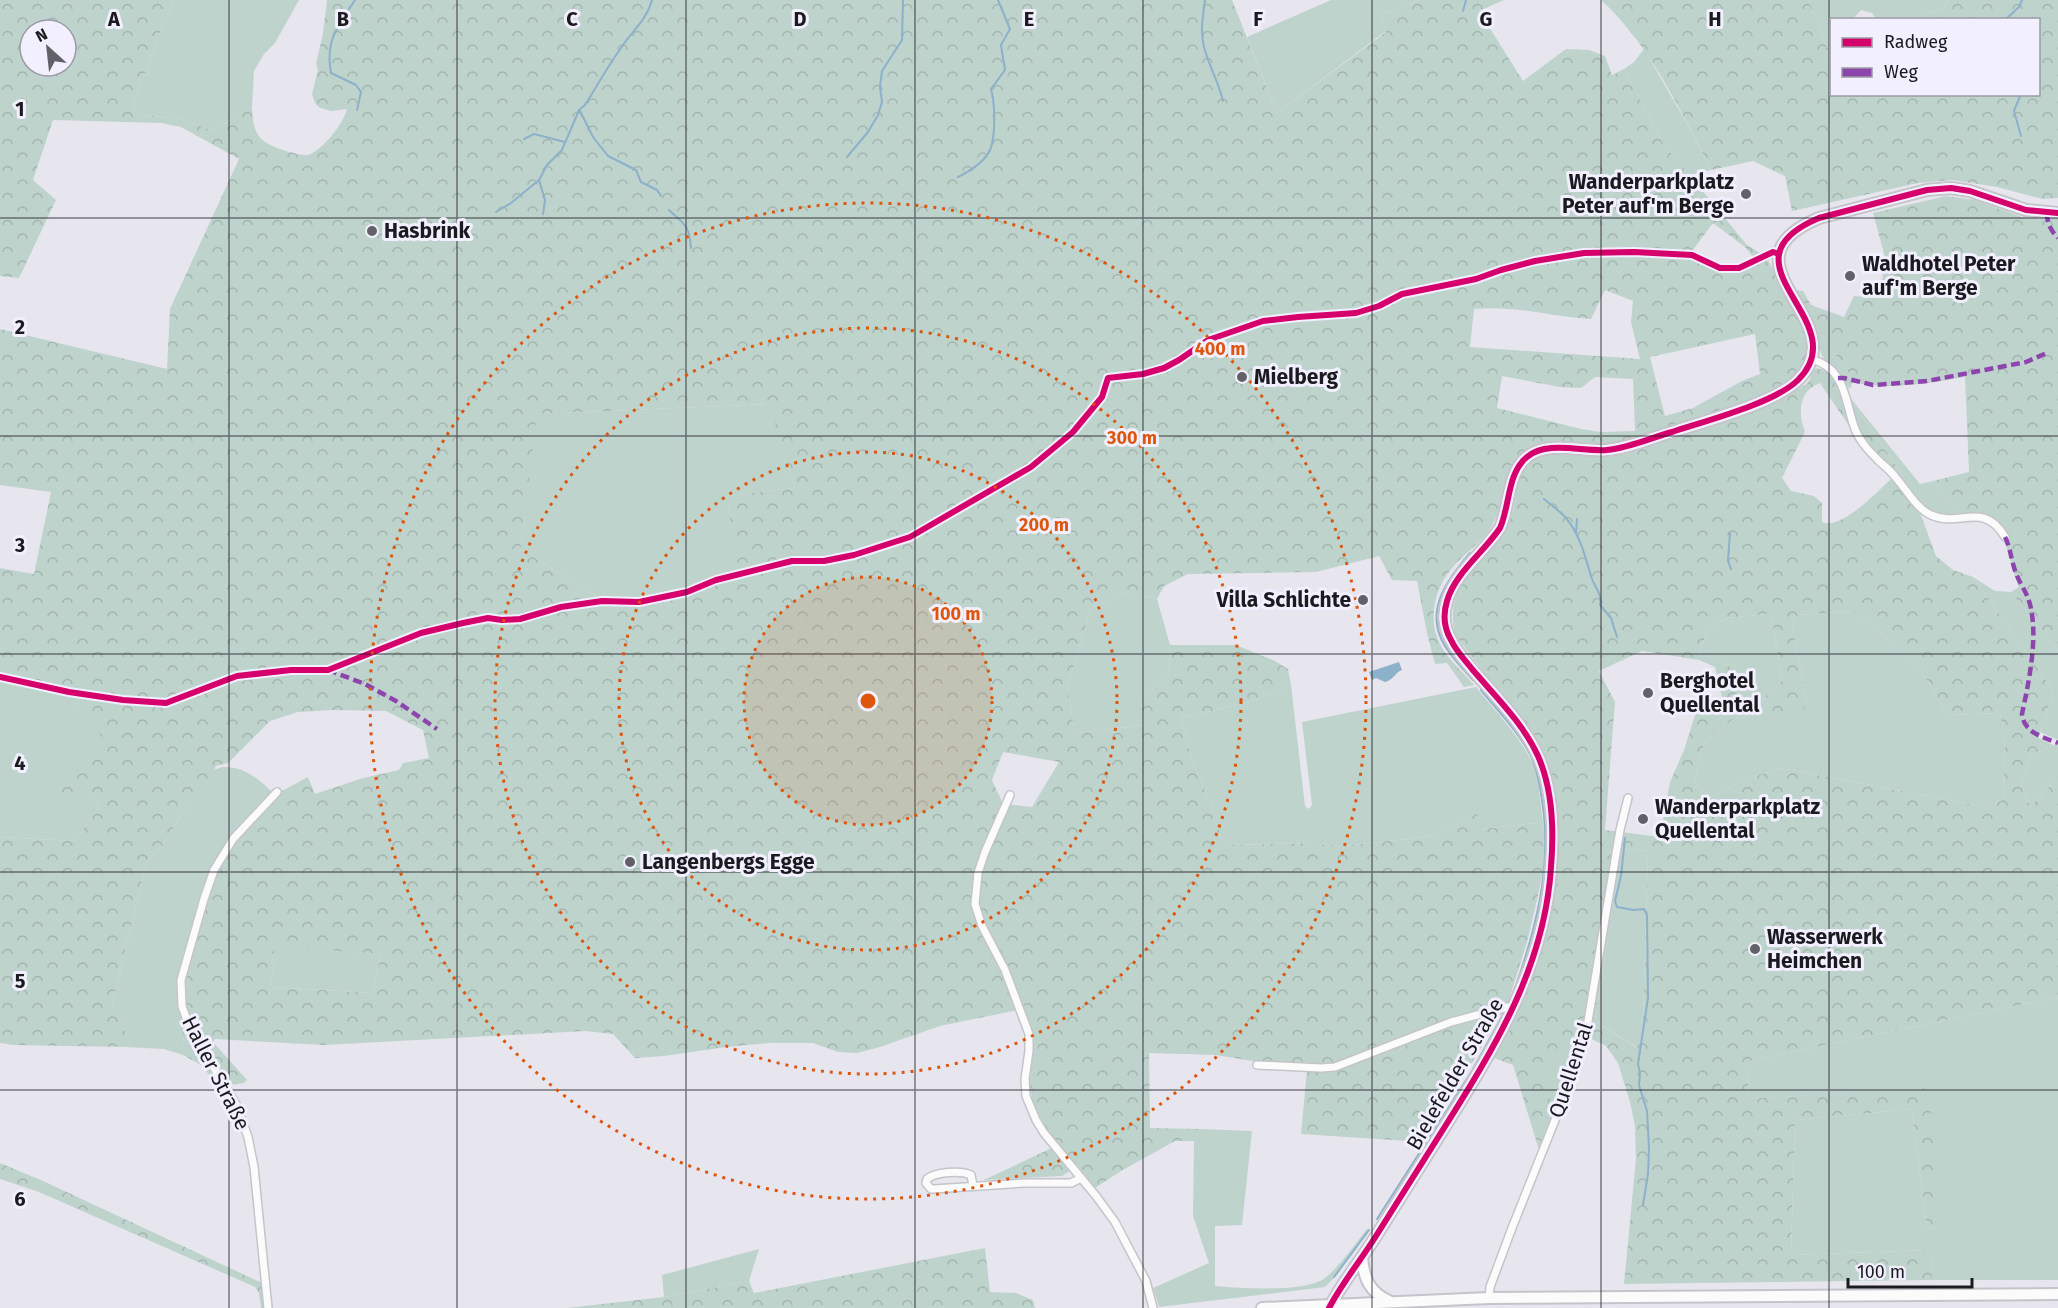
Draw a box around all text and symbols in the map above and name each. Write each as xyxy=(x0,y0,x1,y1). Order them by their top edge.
text: A xyxy=(107,7,121,31)
text: B xyxy=(337,7,349,31)
text: C xyxy=(566,7,578,31)
text: D xyxy=(793,7,807,31)
text: E xyxy=(1024,7,1034,31)
text: F xyxy=(1253,7,1263,31)
text: G xyxy=(1480,7,1492,31)
text: H xyxy=(1708,7,1722,31)
north arrow xyxy=(18,18,78,78)
legend xyxy=(1830,18,2040,96)
text: N xyxy=(32,24,50,46)
text: Radweg xyxy=(1884,31,1948,53)
text: Weg xyxy=(1884,61,1918,83)
text: 1 xyxy=(15,97,25,121)
place label: Wanderparkplatz Peter auf'm Berge xyxy=(1562,169,1734,219)
marker: Wanderparkplatz Peter auf'm Berge xyxy=(1739,187,1753,201)
place label: Hasbrink xyxy=(384,218,470,244)
marker: Hasbrink xyxy=(365,224,379,238)
place label: Waldhotel Peter auf'm Berge xyxy=(1862,251,2016,301)
marker: Waldhotel Peter auf'm Berge xyxy=(1843,269,1857,283)
text: 2 xyxy=(15,315,25,339)
text: 400 m xyxy=(1195,338,1245,360)
place label: Mielberg xyxy=(1254,364,1339,390)
marker: Mielberg xyxy=(1235,370,1249,384)
text: 300 m xyxy=(1106,427,1157,449)
text: 200 m xyxy=(1019,514,1069,536)
text: 3 xyxy=(14,533,25,557)
place label: Villa Schlichte xyxy=(1215,587,1351,613)
marker: Villa Schlichte xyxy=(1356,593,1370,607)
text: 100 m xyxy=(932,603,980,625)
place label: Berghotel Quellental xyxy=(1660,668,1760,718)
marker: Berghotel Quellental xyxy=(1641,686,1655,700)
centre of rings xyxy=(858,691,878,711)
text: 4 xyxy=(14,751,26,775)
place label: Wanderparkplatz Quellental xyxy=(1655,794,1821,844)
marker: Wanderparkplatz Quellental xyxy=(1636,812,1650,826)
place label: Langenbergs Egge xyxy=(642,849,815,875)
marker: Langenbergs Egge xyxy=(623,855,637,869)
place label: Wasserwerk Heimchen xyxy=(1767,924,1883,974)
marker: Wasserwerk Heimchen xyxy=(1748,942,1762,956)
text: 5 xyxy=(15,969,26,993)
street label: Bielefelder Straße xyxy=(1401,993,1509,1155)
street label: Haller Straße xyxy=(176,1012,256,1134)
street label: Quellental xyxy=(1543,1019,1599,1121)
text: 6 xyxy=(14,1187,26,1211)
scale bar xyxy=(1848,1251,1972,1289)
text: 100 m xyxy=(1857,1261,1905,1283)

